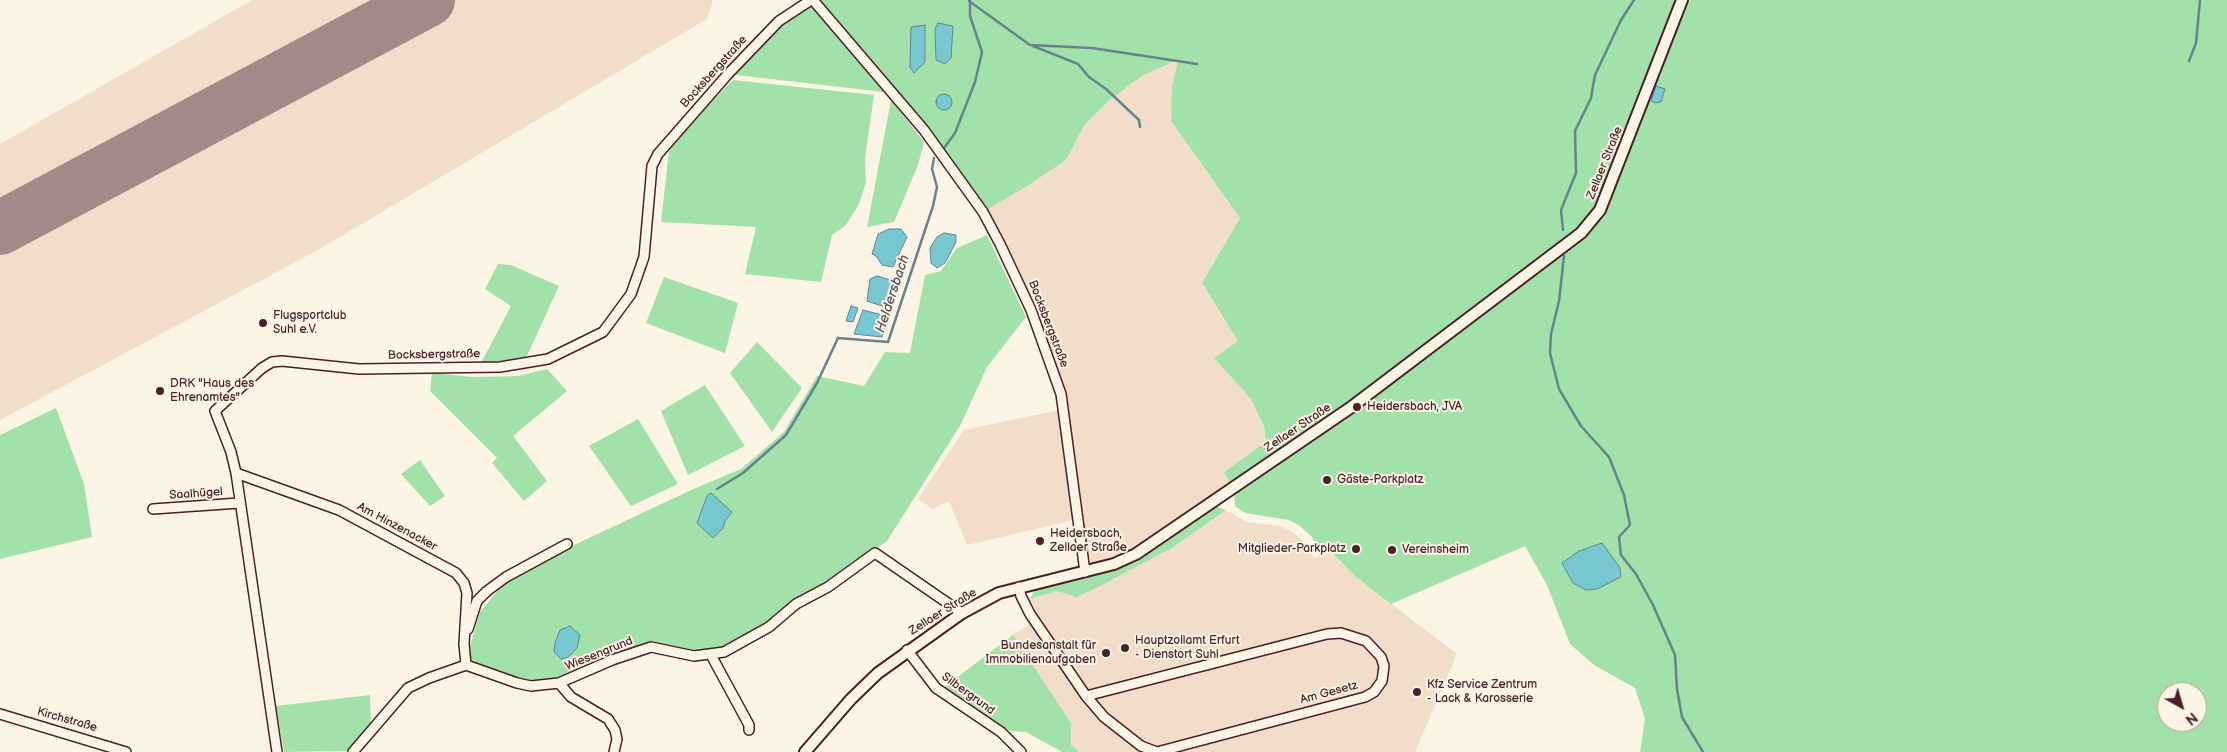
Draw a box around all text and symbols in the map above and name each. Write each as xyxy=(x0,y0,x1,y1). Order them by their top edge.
street label: Bocksbergstraße xyxy=(678,33,750,111)
street label: Zellaer Straße xyxy=(1584,125,1626,201)
water label: Heldersbach xyxy=(873,253,913,335)
street label: Bocksbergstraße xyxy=(1025,278,1071,370)
place label: Flugsportclub Suhl e.V. xyxy=(273,309,346,337)
marker: Flugsportclub Suhl e.V. xyxy=(257,317,269,329)
street label: Bocksbergstraße xyxy=(388,347,480,363)
place label: DRK "Haus des Ehrenamtes" xyxy=(170,377,254,405)
marker: DRK "Haus des Ehrenamtes" xyxy=(154,385,166,397)
place label: Heidersbach, JVA xyxy=(1367,400,1462,414)
street label: Zellaer Straße xyxy=(1262,401,1334,455)
marker: Heidersbach, JVA xyxy=(1351,401,1363,413)
place label: Gäste-Parkplatz xyxy=(1337,473,1423,487)
marker: Gäste-Parkplatz xyxy=(1321,474,1333,486)
street label: Saalhügel xyxy=(169,485,223,503)
street label: Am Hinzenacker xyxy=(355,500,439,554)
place label: Heidersbach, Zellaer Straße xyxy=(1050,527,1127,555)
marker: Heidersbach, Zellaer Straße xyxy=(1034,535,1046,547)
place label: Mitglieder-Parkplatz xyxy=(1238,542,1346,556)
marker: Mitglieder-Parkplatz xyxy=(1350,543,1362,555)
place label: Vereinsheim xyxy=(1402,543,1469,557)
marker: Vereinsheim xyxy=(1386,544,1398,556)
street label: Zellaer Straße xyxy=(907,586,979,638)
street label: Wiesengrund xyxy=(563,634,635,674)
place label: Hauptzollamt Erfurt - Dienstort Suhl xyxy=(1135,634,1240,662)
place label: Bundesanstalt für Immobilienaufgaben xyxy=(986,639,1096,667)
marker: Hauptzollamt Erfurt - Dienstort Suhl xyxy=(1119,642,1131,654)
marker: Bundesanstalt für Immobilienaufgaben xyxy=(1100,647,1112,659)
street label: Silbergrund xyxy=(939,670,997,718)
street label: Am Gesetz xyxy=(1299,678,1359,708)
place label: Kfz Service Zentrum - Lack & Karosserie xyxy=(1427,678,1537,706)
north arrow xyxy=(2157,682,2207,732)
marker: Kfz Service Zentrum - Lack & Karosserie xyxy=(1411,686,1423,698)
street label: Kirchstraße xyxy=(35,705,99,735)
text: N xyxy=(2182,708,2201,728)

